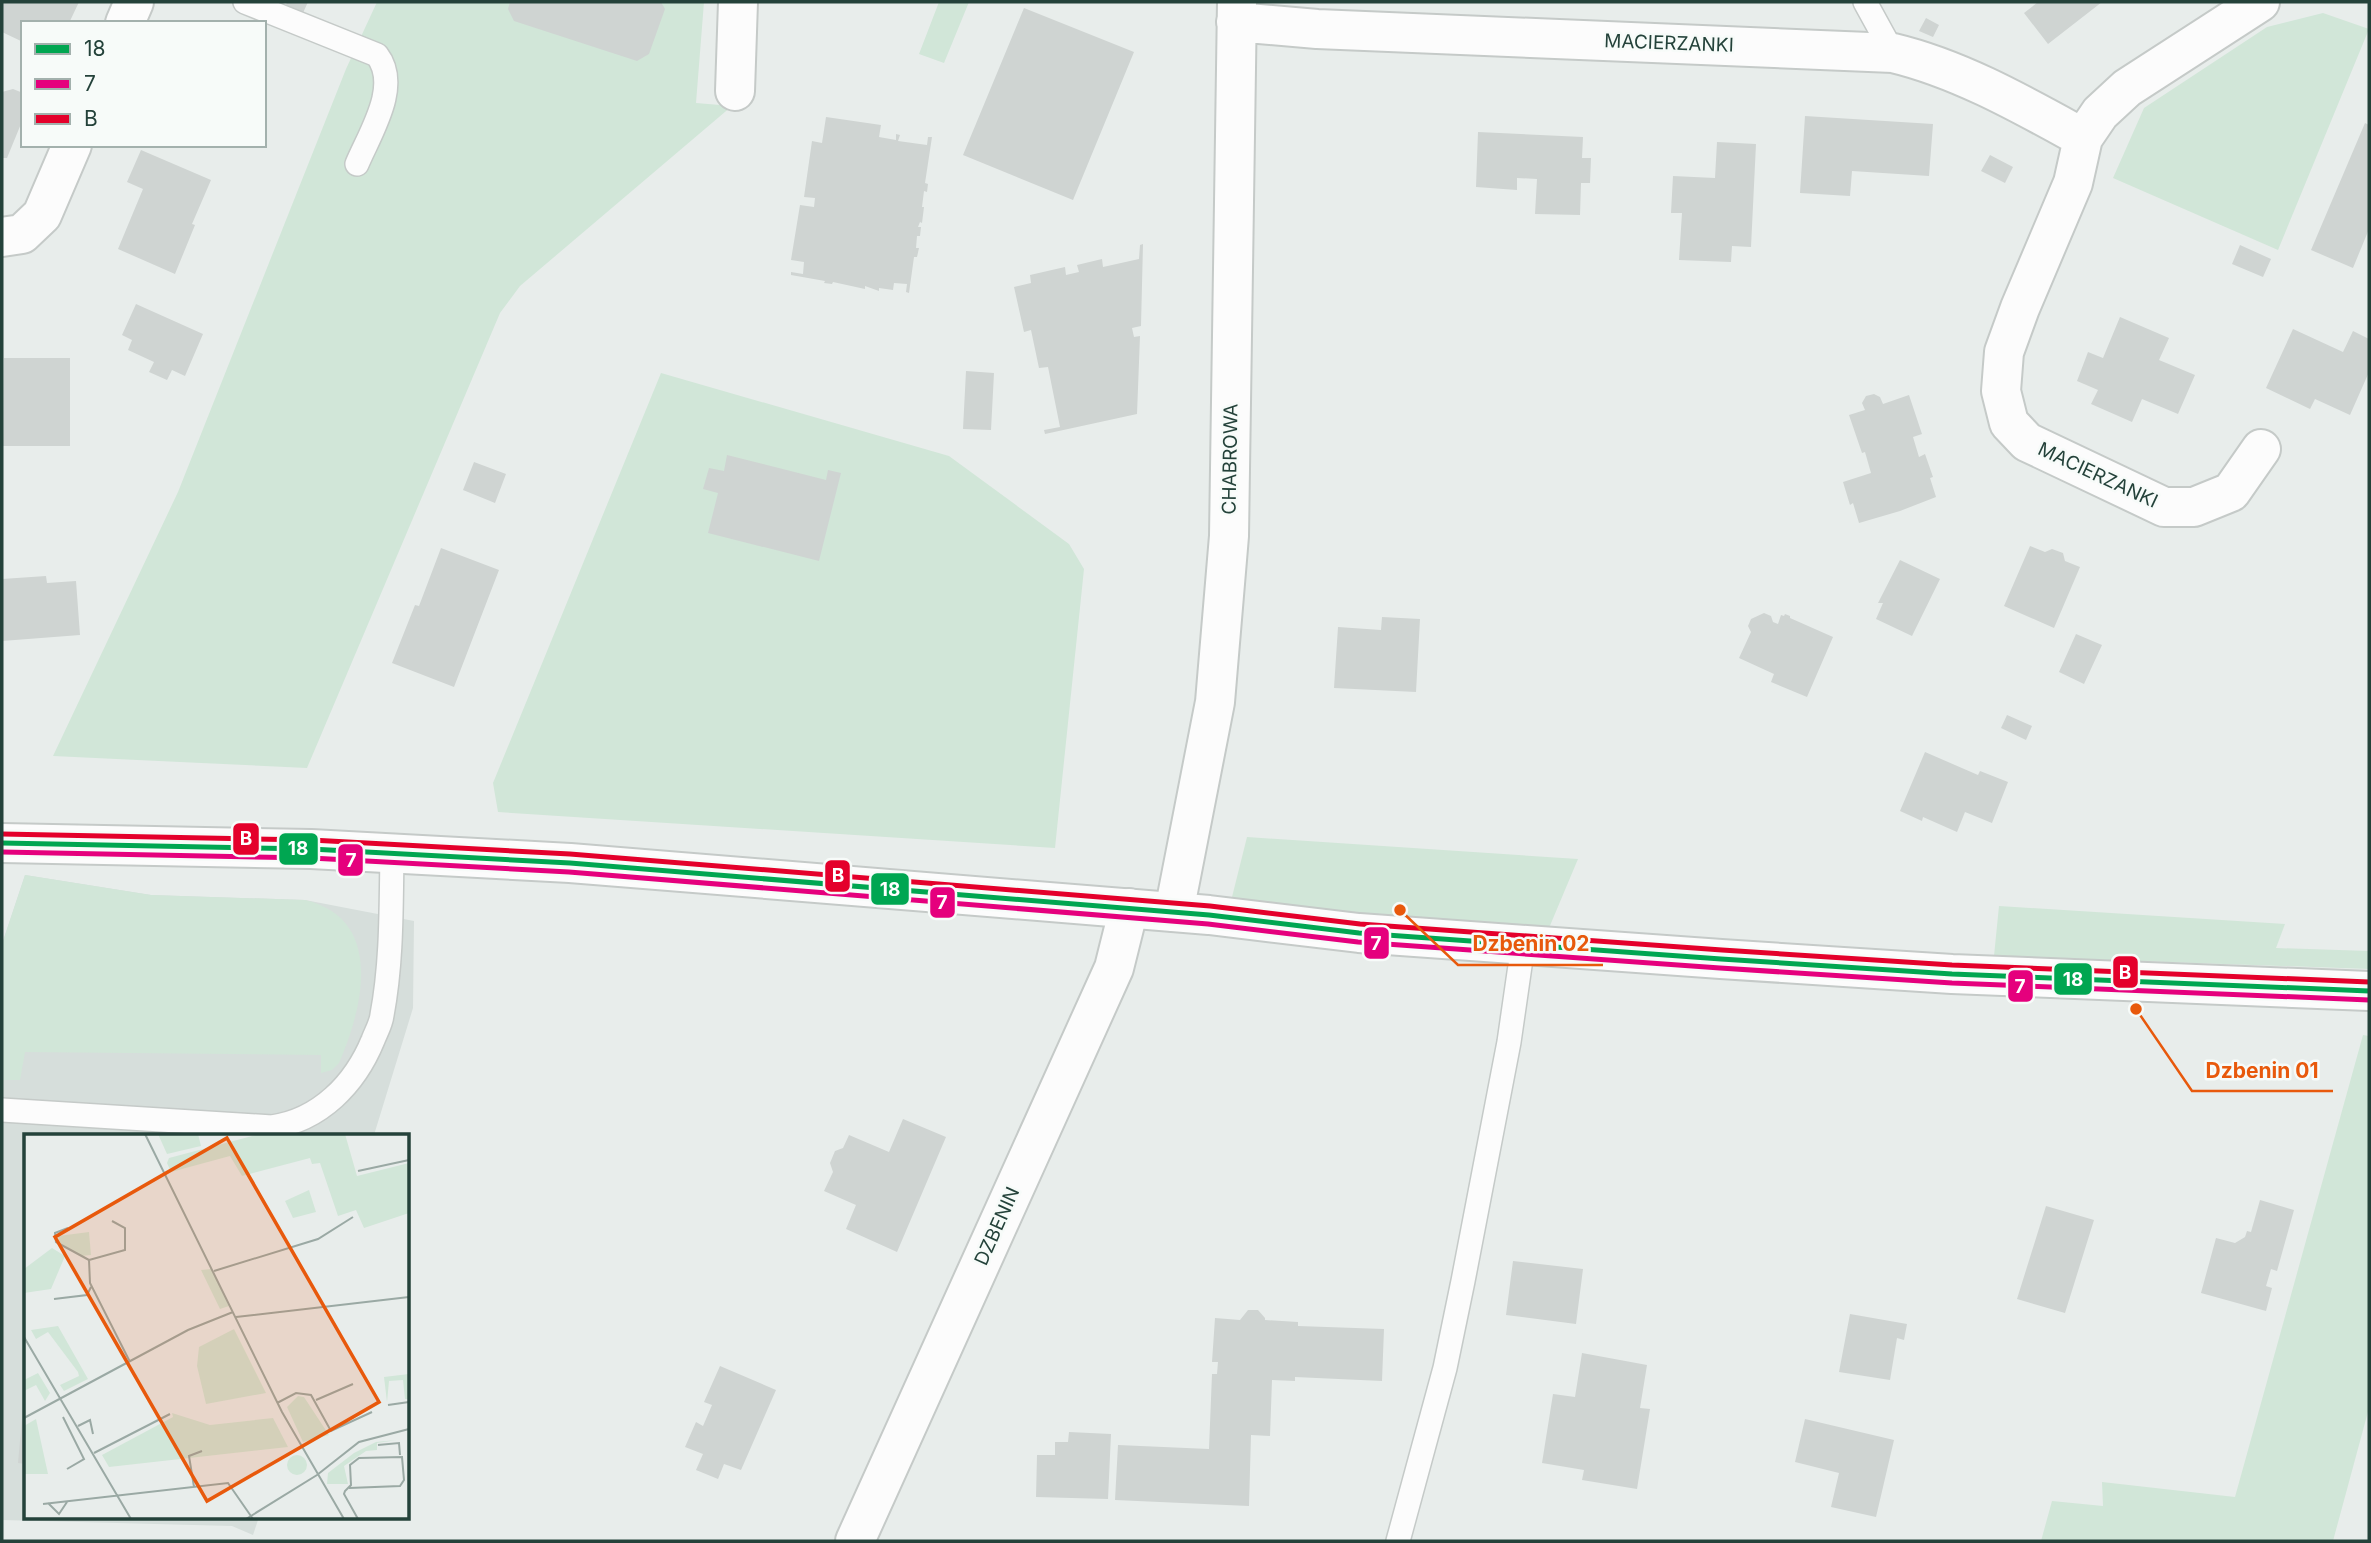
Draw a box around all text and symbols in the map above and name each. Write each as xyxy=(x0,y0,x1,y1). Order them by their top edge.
legend xyxy=(21,21,266,147)
street label: MACIERZANKI xyxy=(1604,29,1734,57)
text: 18 xyxy=(84,36,106,61)
text: 7 xyxy=(84,71,96,96)
text: B xyxy=(84,106,98,131)
street label: CHABROWA xyxy=(1218,403,1242,515)
street label: MACIERZANKI xyxy=(2034,437,2162,513)
line badge: B xyxy=(232,822,260,856)
text: B xyxy=(240,827,252,850)
line badge: 18 xyxy=(278,832,319,866)
text: 18 xyxy=(288,837,308,860)
line badge: 7 xyxy=(337,843,364,877)
text: 7 xyxy=(345,849,357,872)
line badge: B xyxy=(824,859,851,893)
text: B xyxy=(832,864,844,887)
line badge: 18 xyxy=(870,872,910,906)
text: 18 xyxy=(880,878,900,901)
line badge: 7 xyxy=(929,886,956,919)
text: 7 xyxy=(936,891,948,914)
callout: Dzbenin 02 xyxy=(1458,923,1603,965)
line badge: 7 xyxy=(1363,926,1390,960)
text: Dzbenin 02 xyxy=(1472,931,1590,956)
text: 7 xyxy=(1370,932,1382,955)
line badge: B xyxy=(2112,955,2139,989)
text: B xyxy=(2119,961,2131,984)
line badge: 18 xyxy=(2053,962,2093,996)
text: 18 xyxy=(2063,968,2083,991)
line badge: 7 xyxy=(2007,969,2034,1003)
text: 7 xyxy=(2014,975,2026,998)
callout: Dzbenin 01 xyxy=(2192,1049,2333,1091)
text: Dzbenin 01 xyxy=(2206,1058,2318,1083)
inset map xyxy=(24,1134,410,1518)
street label: DZBENIN xyxy=(970,1183,1024,1269)

